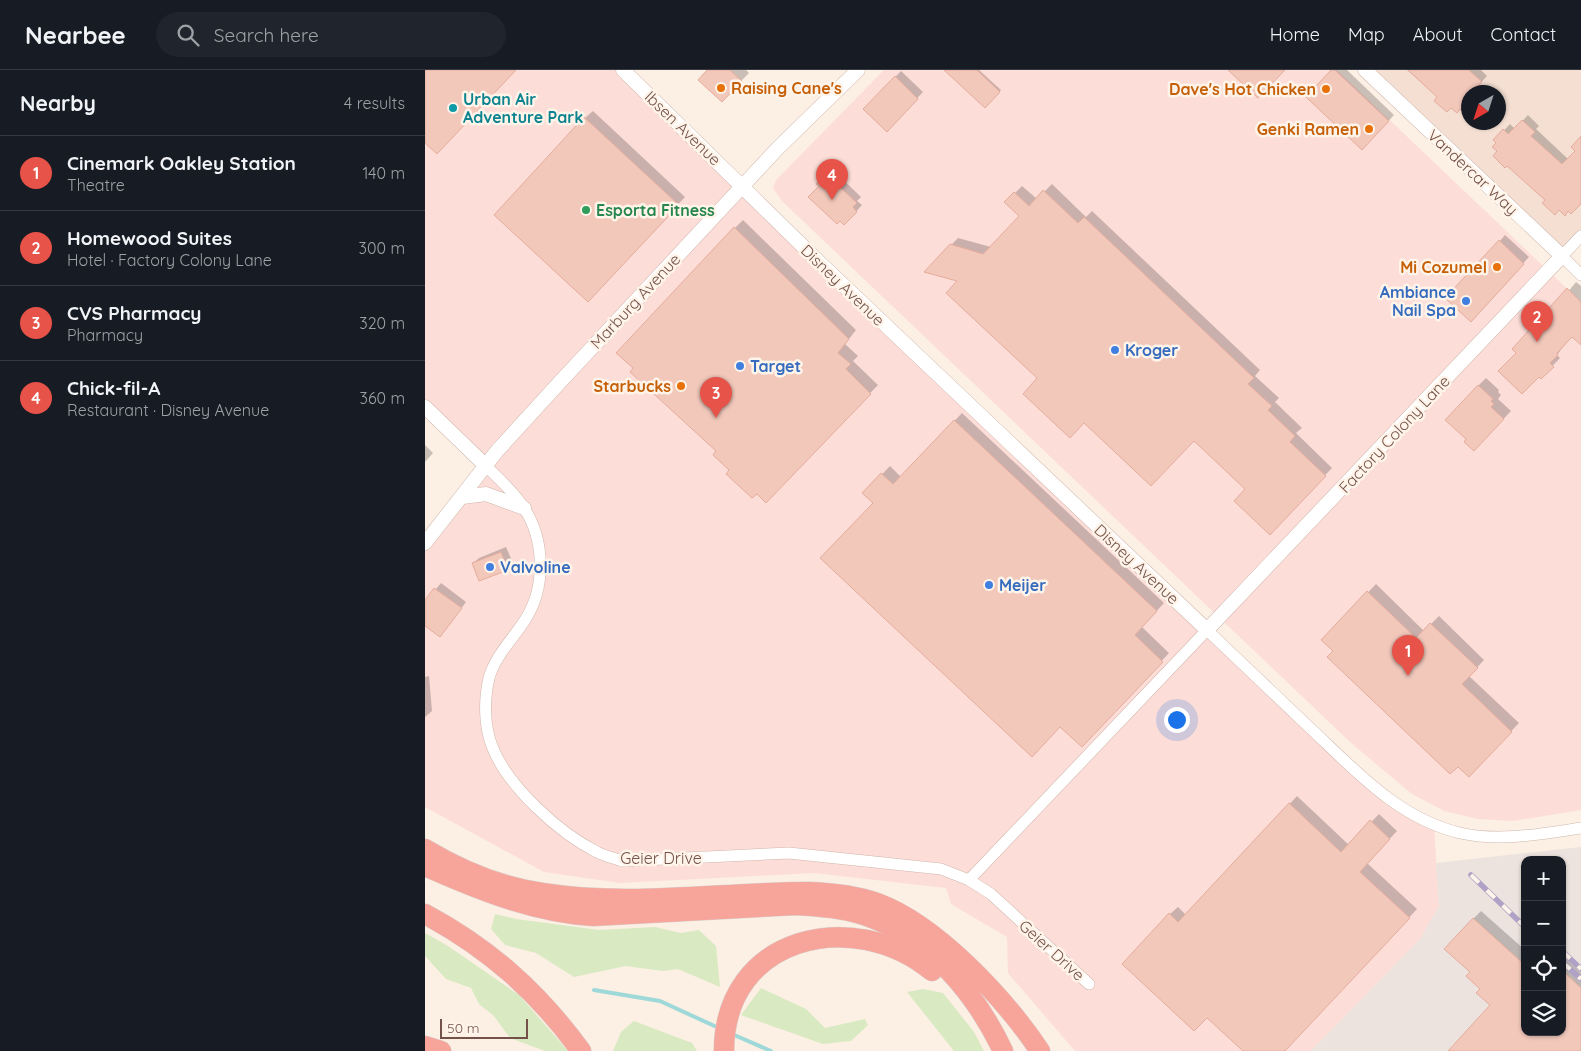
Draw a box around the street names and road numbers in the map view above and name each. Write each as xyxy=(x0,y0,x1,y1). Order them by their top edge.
street label: Ibsen Avenue xyxy=(641,87,725,169)
street label: Vandercar Way xyxy=(1424,125,1522,219)
street label: Disney Avenue xyxy=(797,240,889,330)
street label: Marburg Avenue xyxy=(586,249,684,353)
street label: Factory Colony Lane xyxy=(1334,371,1454,497)
street label: Disney Avenue xyxy=(1090,520,1184,608)
street label: Geier Drive xyxy=(620,848,702,868)
street label: Geier Drive xyxy=(1015,915,1089,985)

